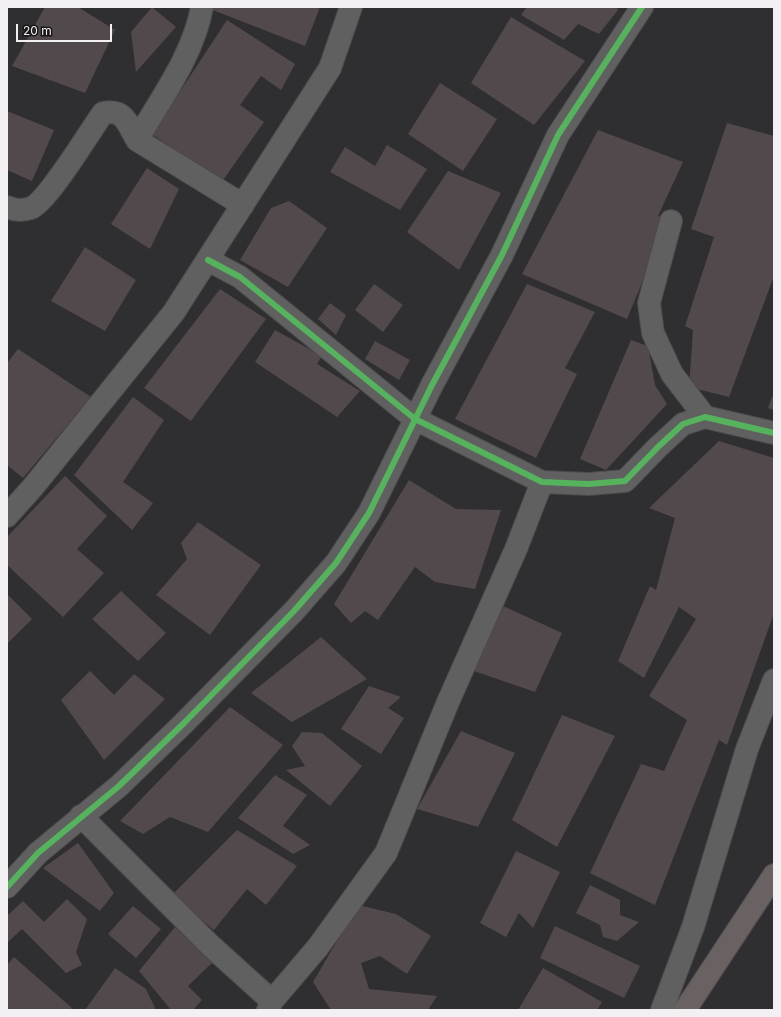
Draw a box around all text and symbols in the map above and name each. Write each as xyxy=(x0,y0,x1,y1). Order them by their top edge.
scale bar xyxy=(18,16,114,42)
text: 20 m xyxy=(23,23,52,38)

